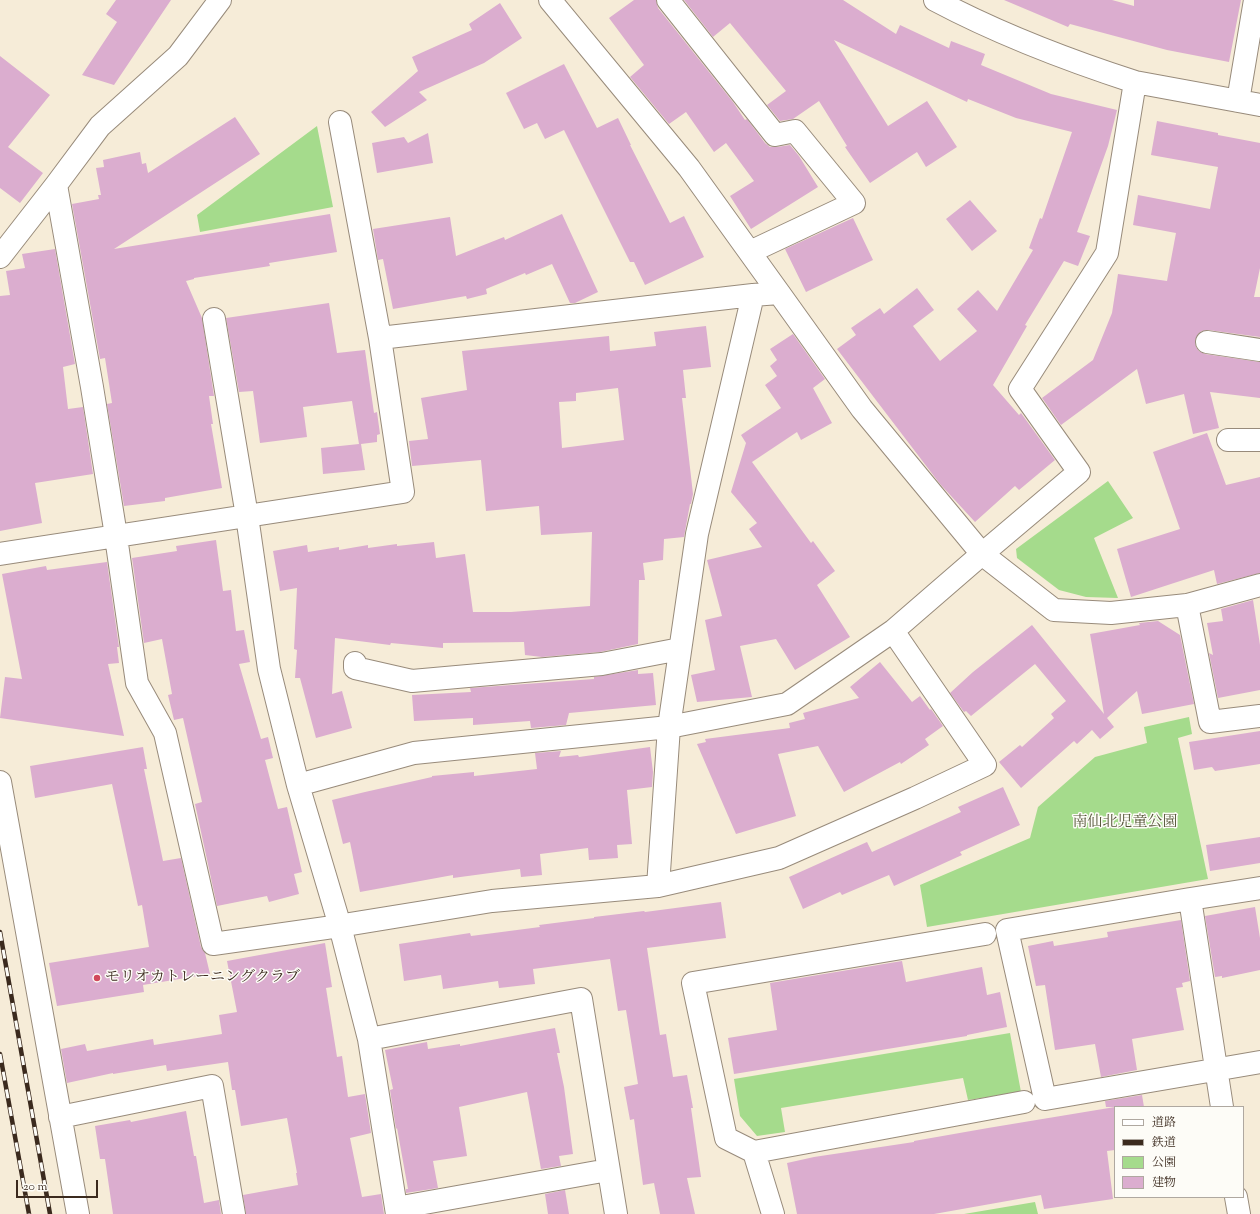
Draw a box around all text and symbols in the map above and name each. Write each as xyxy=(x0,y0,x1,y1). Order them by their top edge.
park label: 南仙北児童公園 xyxy=(1073,814,1177,832)
place label: モリオカトレーニングクラブ xyxy=(105,969,300,987)
marker: モリオカトレーニングクラブ xyxy=(92,973,102,983)
legend xyxy=(1114,1106,1244,1198)
text: 道路 xyxy=(1152,1114,1176,1132)
text: 鉄道 xyxy=(1152,1134,1176,1152)
text: 公園 xyxy=(1152,1154,1176,1172)
scale bar xyxy=(18,1172,100,1198)
text: 建物 xyxy=(1152,1174,1176,1192)
text: 20 m xyxy=(23,1178,47,1196)

